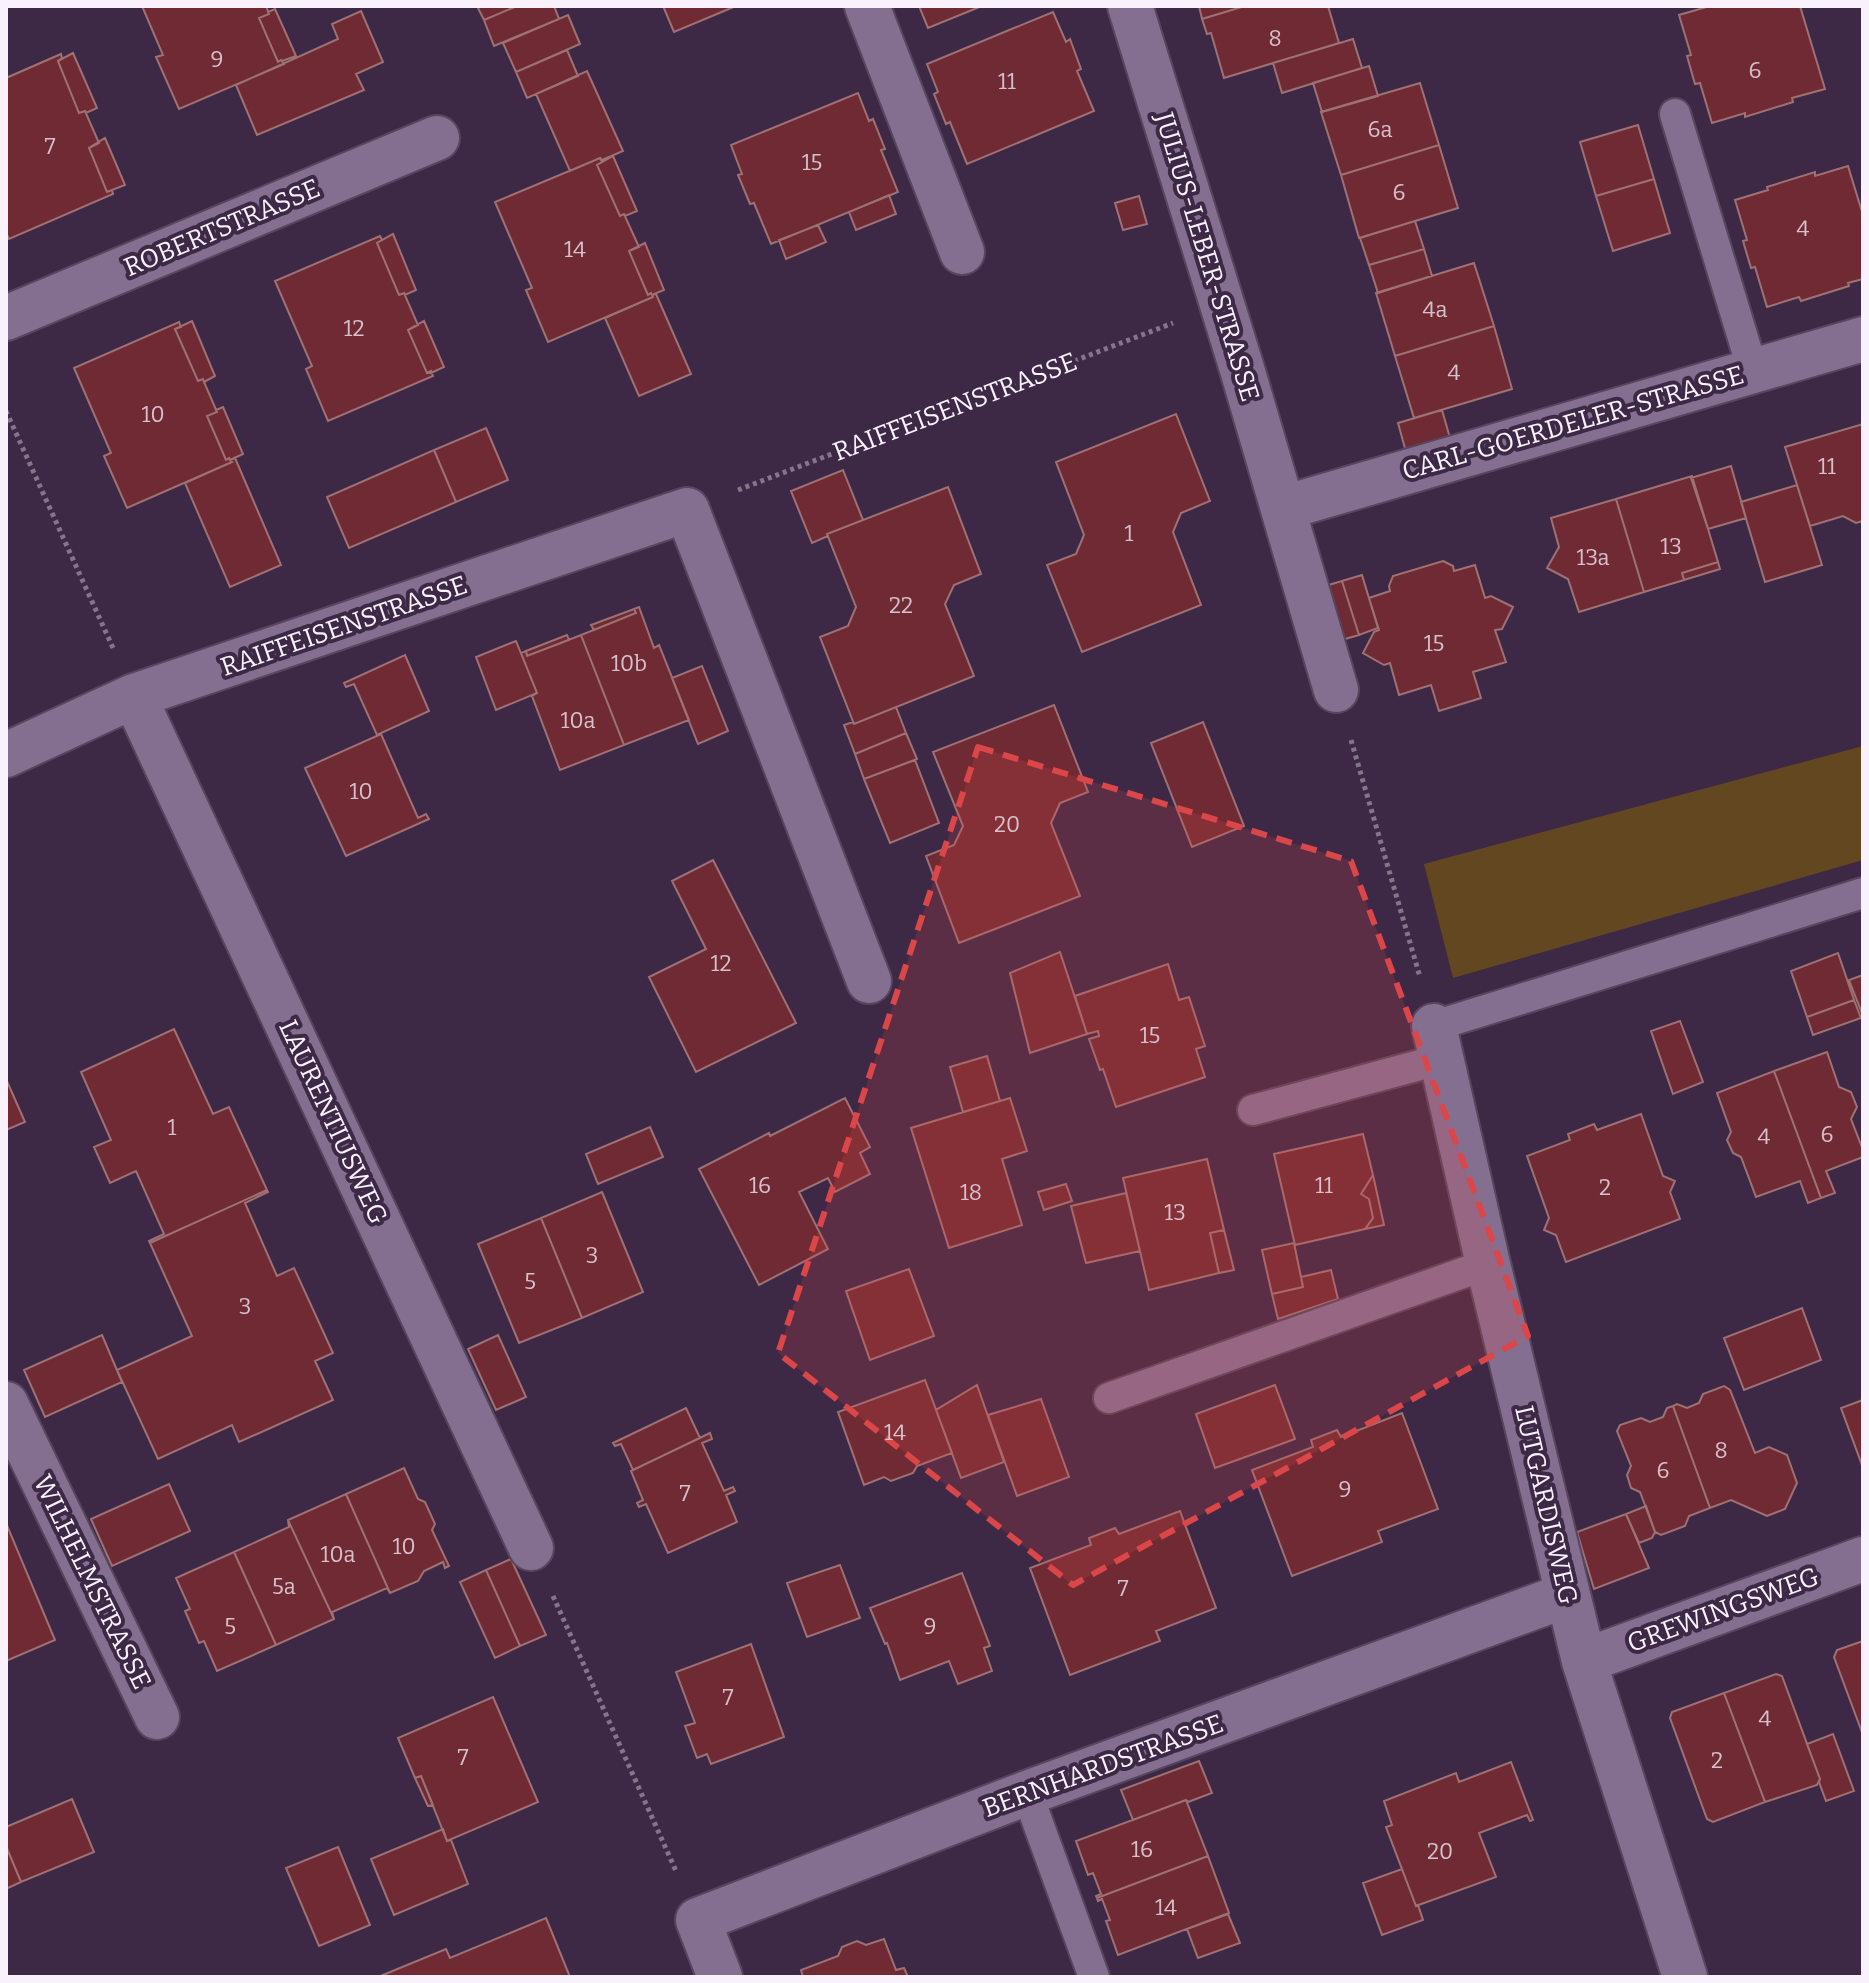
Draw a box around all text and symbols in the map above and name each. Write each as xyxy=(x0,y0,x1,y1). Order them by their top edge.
house number: 8 xyxy=(1268,25,1282,52)
house number: 9 xyxy=(211,46,223,73)
house number: 6 xyxy=(1749,57,1761,84)
house number: 11 xyxy=(998,68,1016,95)
street label: JULIUS-LEBER-STRASSE xyxy=(1148,108,1266,405)
house number: 6a xyxy=(1368,116,1392,143)
house number: 7 xyxy=(44,133,56,160)
house number: 15 xyxy=(802,149,822,176)
street label: ROBERTSTRASSE xyxy=(119,173,325,283)
house number: 6 xyxy=(1393,179,1405,206)
house number: 4 xyxy=(1797,215,1810,242)
house number: 14 xyxy=(564,236,586,263)
house number: 4a xyxy=(1423,296,1447,323)
house number: 12 xyxy=(344,315,364,342)
street label: RAIFFEISENSTRASSE xyxy=(829,346,1081,468)
street label: CARL-GOERDELER-STRASSE xyxy=(1399,359,1747,487)
house number: 4 xyxy=(1448,359,1461,386)
house number: 10 xyxy=(141,401,165,428)
house number: 11 xyxy=(1818,453,1836,480)
house number: 1 xyxy=(1125,520,1134,547)
house number: 13 xyxy=(1660,533,1682,560)
house number: 13a xyxy=(1577,544,1610,571)
street label: RAIFFEISENSTRASSE xyxy=(217,569,471,683)
house number: 22 xyxy=(889,592,913,619)
house number: 15 xyxy=(1424,630,1444,657)
house number: 10b xyxy=(611,650,647,677)
house number: 10a xyxy=(560,707,596,734)
house number: 10 xyxy=(349,778,373,805)
house number: 20 xyxy=(994,811,1020,838)
house number: 12 xyxy=(711,950,731,977)
street label: LAURENTIUSWEG xyxy=(272,1015,394,1229)
house number: 15 xyxy=(1140,1022,1160,1049)
house number: 1 xyxy=(168,1114,177,1141)
house number: 6 xyxy=(1821,1121,1833,1148)
house number: 4 xyxy=(1758,1123,1771,1150)
house number: 16 xyxy=(749,1172,771,1199)
house number: 11 xyxy=(1315,1172,1333,1199)
house number: 2 xyxy=(1599,1174,1611,1201)
house number: 18 xyxy=(960,1179,982,1206)
house number: 13 xyxy=(1164,1199,1186,1226)
house number: 3 xyxy=(586,1242,598,1269)
house number: 5 xyxy=(524,1268,536,1295)
house number: 3 xyxy=(239,1293,251,1320)
street label: LUTGARDISWEG xyxy=(1508,1403,1584,1607)
house number: 14 xyxy=(884,1419,906,1446)
house number: 8 xyxy=(1714,1437,1728,1464)
house number: 6 xyxy=(1657,1457,1669,1484)
street label: WILHELMSTRASSE xyxy=(27,1470,157,1694)
house number: 9 xyxy=(1339,1476,1351,1503)
house number: 7 xyxy=(679,1480,691,1507)
house number: 10 xyxy=(392,1533,416,1560)
house number: 10a xyxy=(320,1541,356,1568)
street label: GREWINGSWEG xyxy=(1623,1561,1823,1659)
house number: 5a xyxy=(272,1573,296,1600)
house number: 7 xyxy=(1117,1575,1129,1602)
house number: 5 xyxy=(224,1613,236,1640)
house number: 9 xyxy=(924,1613,936,1640)
house number: 7 xyxy=(722,1684,734,1711)
house number: 4 xyxy=(1759,1705,1772,1732)
street label: BERNHARDSTRASSE xyxy=(978,1708,1228,1824)
house number: 7 xyxy=(457,1744,469,1771)
house number: 2 xyxy=(1711,1747,1723,1774)
house number: 16 xyxy=(1131,1836,1153,1863)
house number: 20 xyxy=(1427,1838,1453,1865)
house number: 14 xyxy=(1155,1894,1177,1921)

